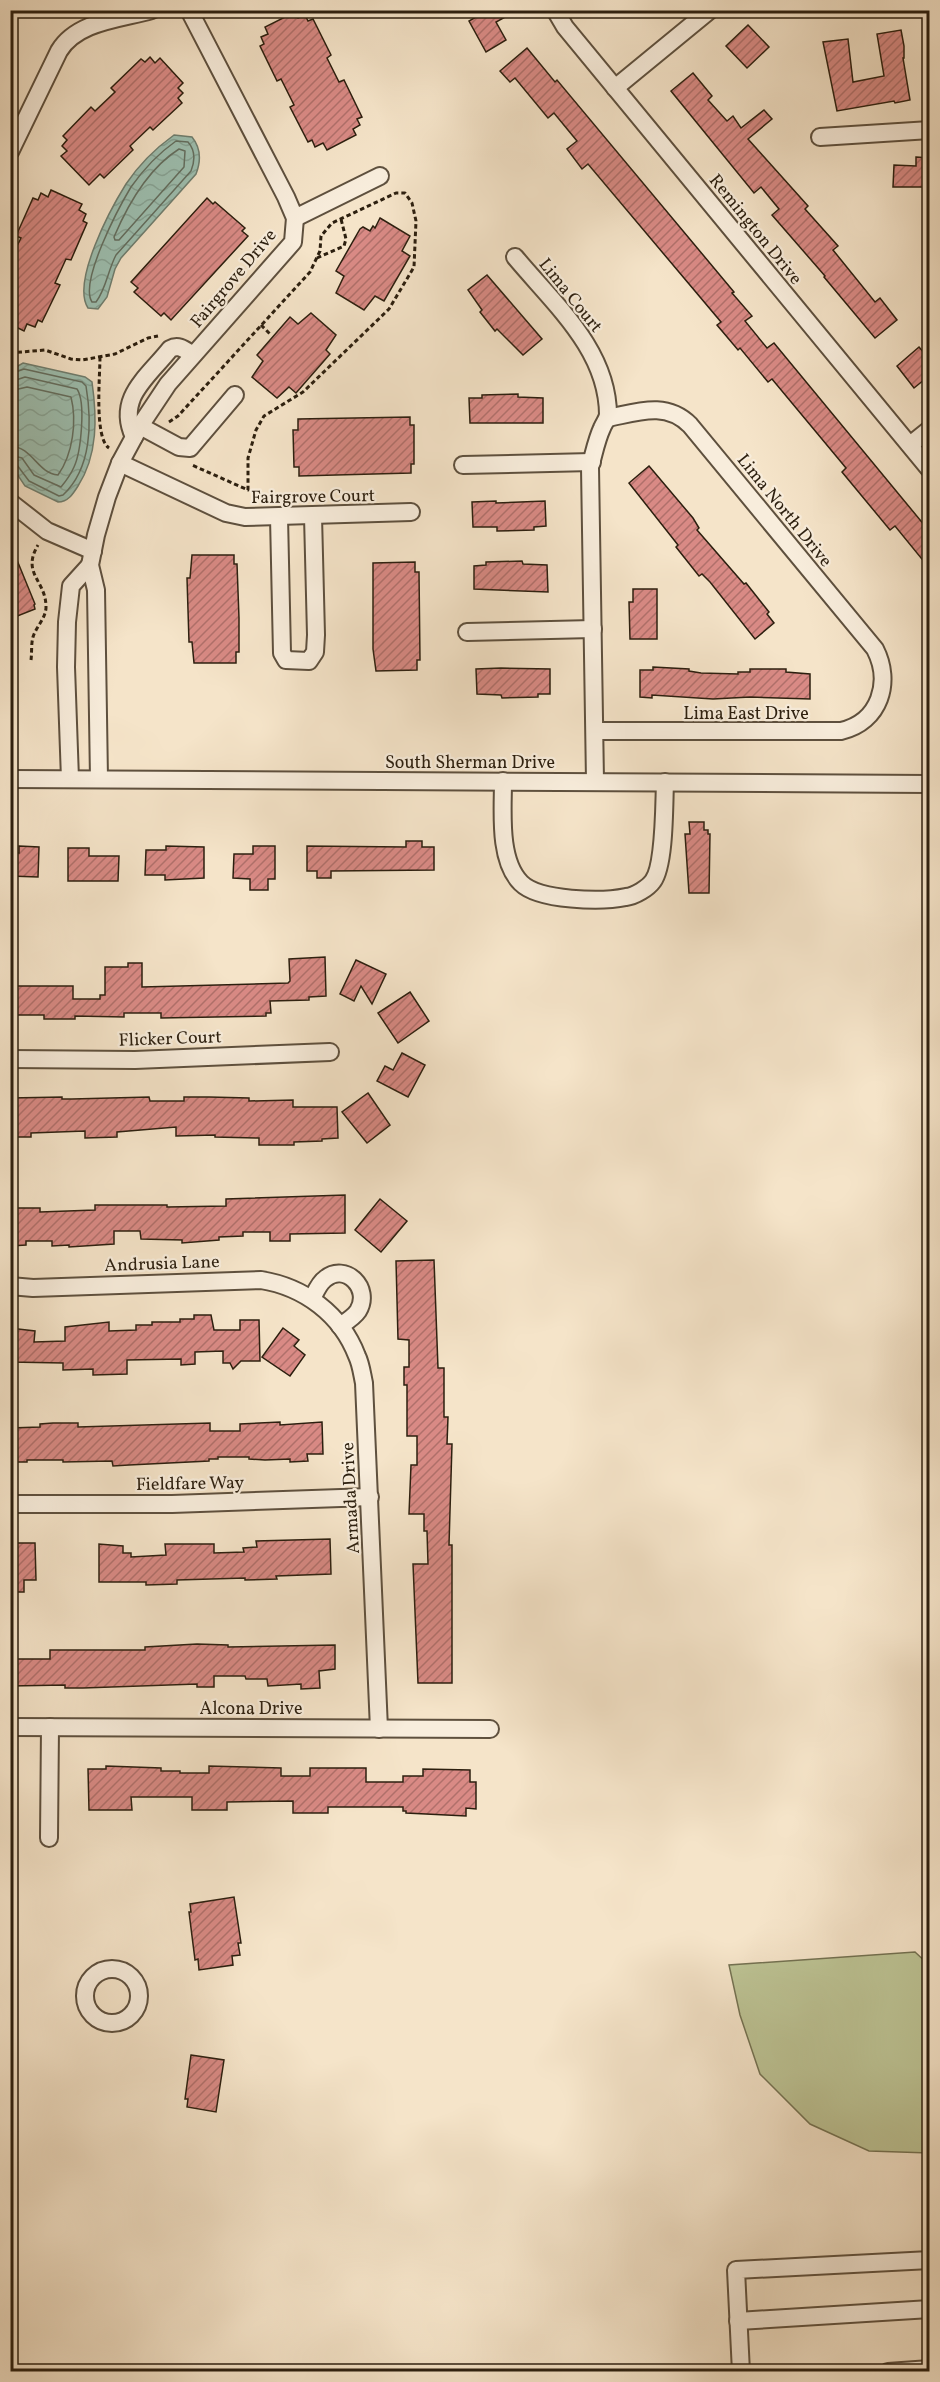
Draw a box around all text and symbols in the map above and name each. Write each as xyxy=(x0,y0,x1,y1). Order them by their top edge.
street label: Remington Drive xyxy=(702,169,807,291)
street label: Fairgrove Drive xyxy=(185,224,283,334)
street label: Lima Court xyxy=(532,253,608,339)
street label: Lima North Drive xyxy=(730,449,837,573)
street label: Fairgrove Court xyxy=(251,484,375,511)
street label: Lima East Drive xyxy=(683,702,809,727)
street label: South Sherman Drive xyxy=(385,751,555,776)
street label: Flicker Court xyxy=(118,1025,222,1054)
street label: Andrusia Lane xyxy=(104,1250,220,1279)
street label: Armada Drive xyxy=(336,1441,367,1554)
street label: Fieldfare Way xyxy=(136,1471,245,1498)
street label: Alcona Drive xyxy=(200,1697,302,1722)

